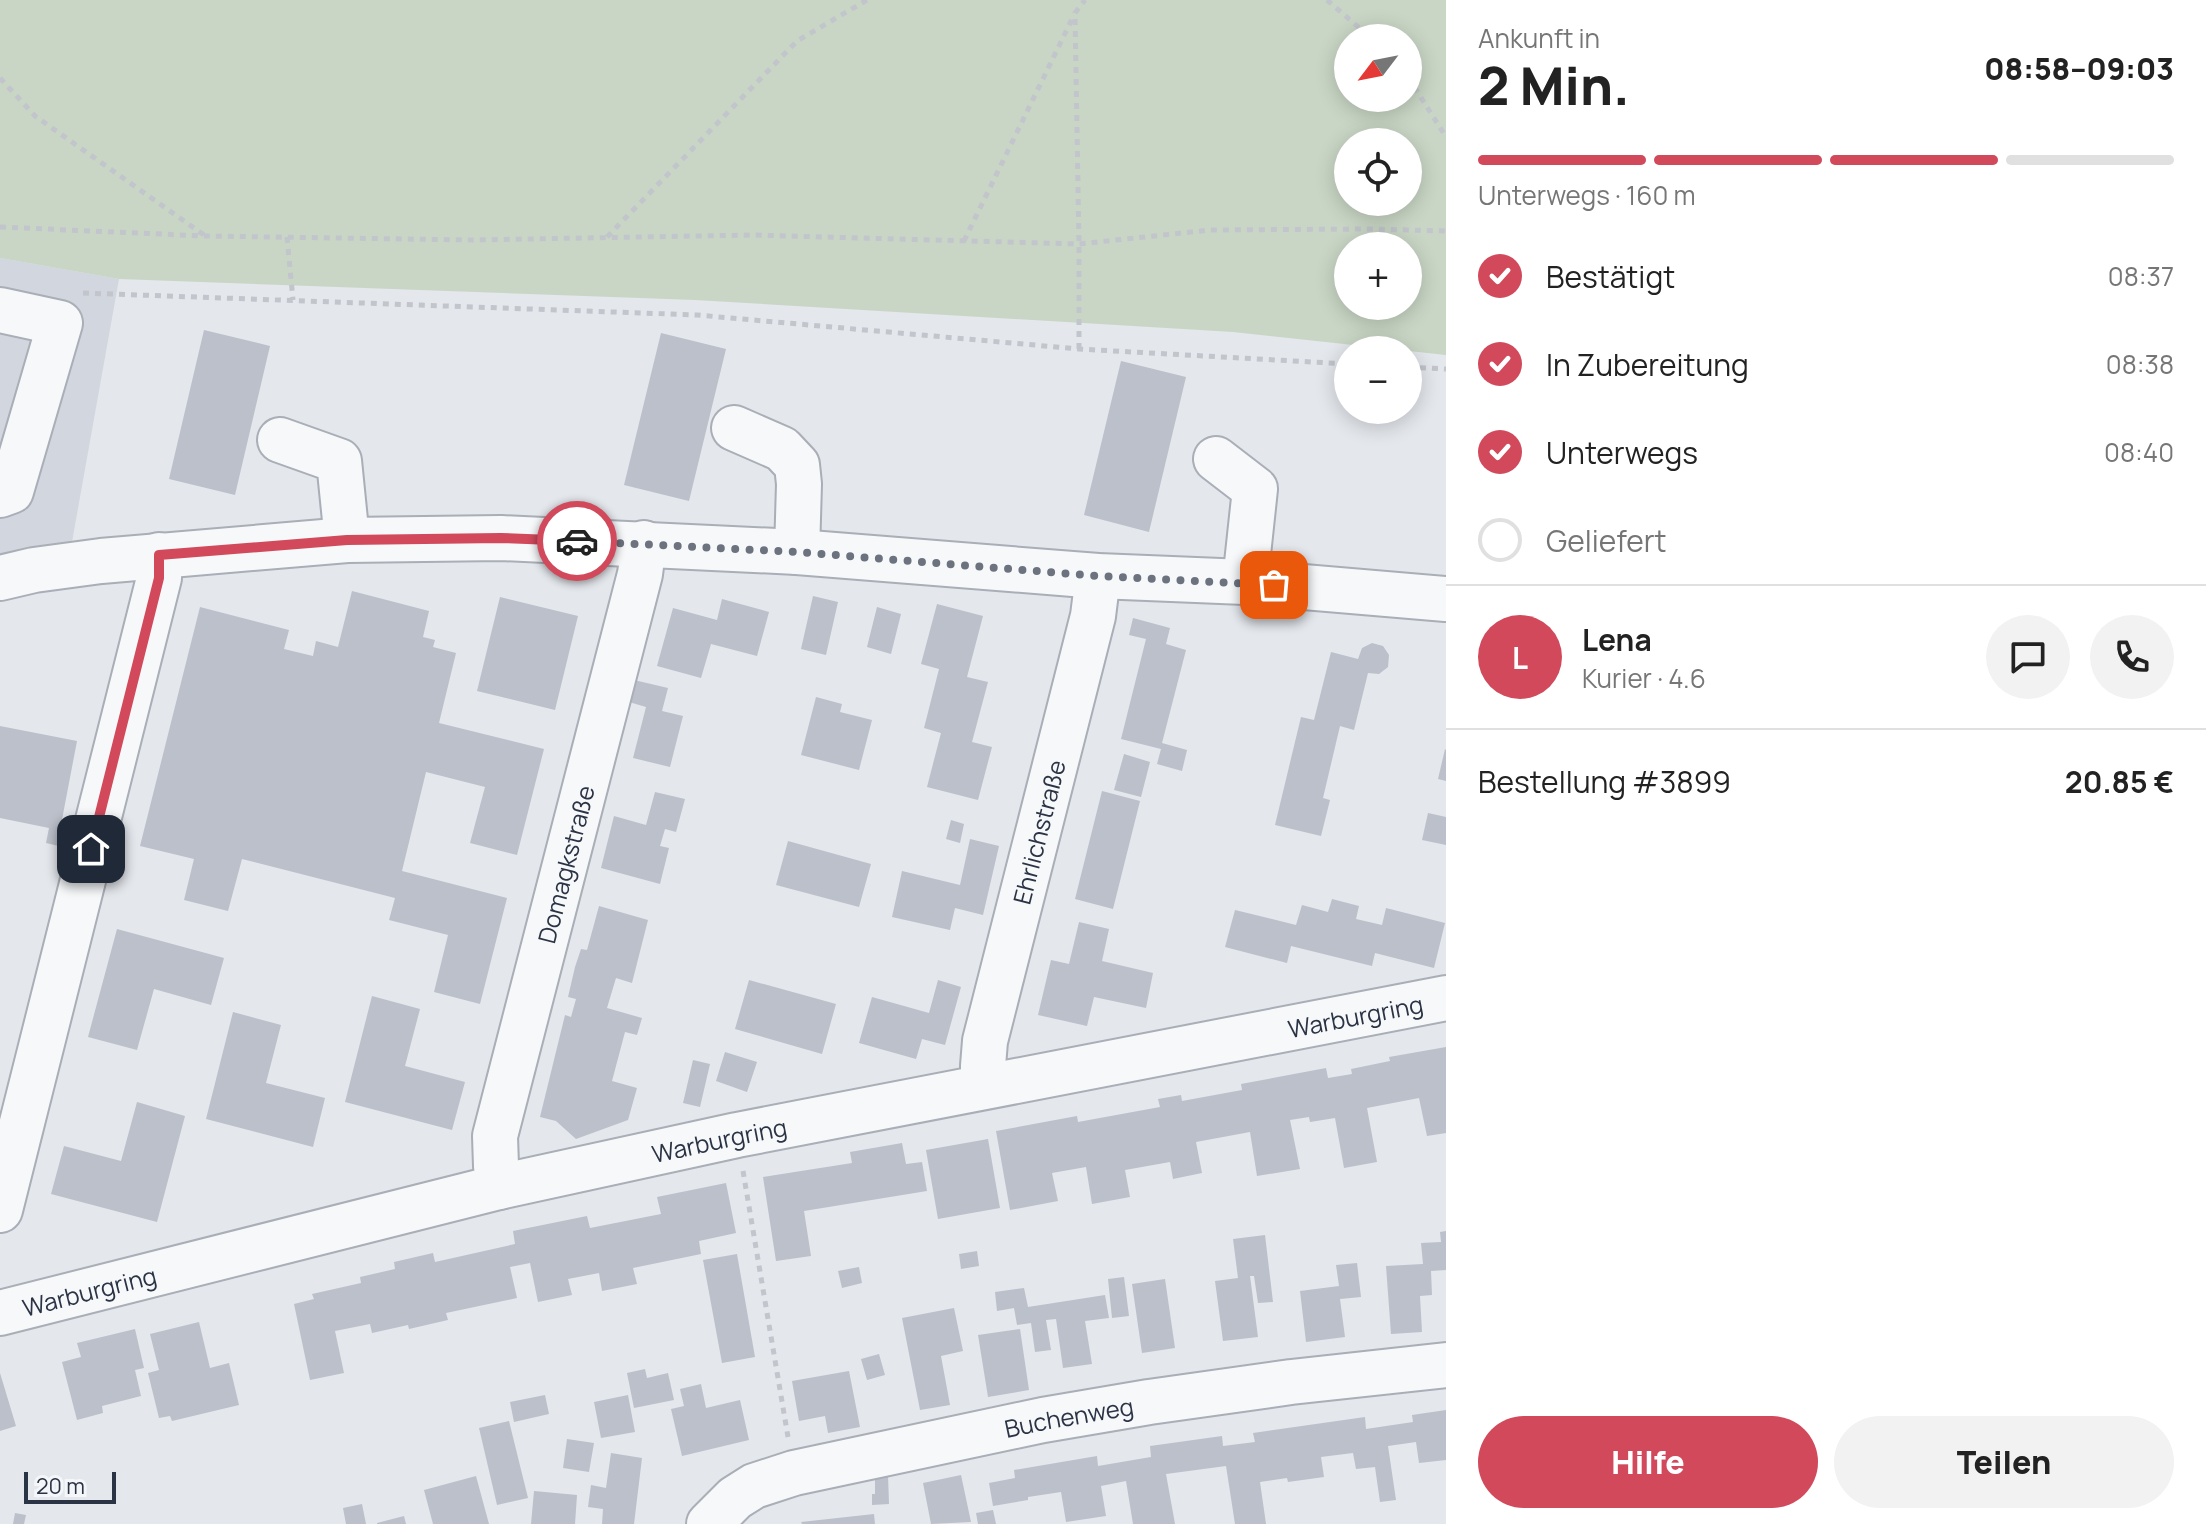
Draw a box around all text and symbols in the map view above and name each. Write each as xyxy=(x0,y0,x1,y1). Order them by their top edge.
text: Ankunft in xyxy=(1478,20,1600,56)
north arrow xyxy=(1334,24,1422,112)
map controls xyxy=(1334,24,1422,424)
text: 08:58–09:03 xyxy=(1984,48,2174,89)
text: 2 Min. xyxy=(1478,50,1630,121)
button: locate xyxy=(1334,128,1422,216)
text: Unterwegs · 160 m xyxy=(1478,177,1696,213)
button: + xyxy=(1334,232,1422,320)
icon: check xyxy=(1478,254,1522,298)
text: Bestätigt xyxy=(1546,256,1675,297)
text: 08:37 xyxy=(2108,258,2174,294)
button: − xyxy=(1334,336,1422,424)
icon: check xyxy=(1478,342,1522,386)
text: In Zubereitung xyxy=(1546,344,1749,385)
text: 08:38 xyxy=(2106,346,2174,382)
icon: check xyxy=(1478,430,1522,474)
text: Unterwegs xyxy=(1546,432,1698,473)
text: 08:40 xyxy=(2104,434,2174,470)
courier xyxy=(537,501,617,581)
icon: car xyxy=(555,519,599,563)
text: Geliefert xyxy=(1546,520,1667,561)
pin xyxy=(1240,551,1308,619)
icon: bag xyxy=(1252,563,1296,607)
button: chat xyxy=(1986,615,2070,699)
button: phone xyxy=(2090,615,2174,699)
text: Lena xyxy=(1582,619,1652,660)
text: L xyxy=(1512,637,1528,678)
text: Kurier · 4.6 xyxy=(1582,660,1706,696)
street label: Ehrlichstraße xyxy=(1004,756,1072,907)
text: Bestellung #3899 xyxy=(1478,761,1731,802)
text: 20.85 € xyxy=(2065,761,2174,802)
street label: Domagkstraße xyxy=(529,782,601,947)
pin xyxy=(57,815,125,883)
icon: home xyxy=(69,827,113,871)
street label: Warburgring xyxy=(1285,986,1426,1045)
street label: Warburgring xyxy=(649,1109,789,1170)
street label: Warburgring xyxy=(19,1258,160,1323)
street label: Buchenweg xyxy=(1001,1388,1136,1444)
button: Hilfe xyxy=(1478,1416,1818,1508)
button: Teilen xyxy=(1834,1416,2174,1508)
scale bar xyxy=(24,1468,116,1504)
text: 20 m xyxy=(36,1471,85,1501)

